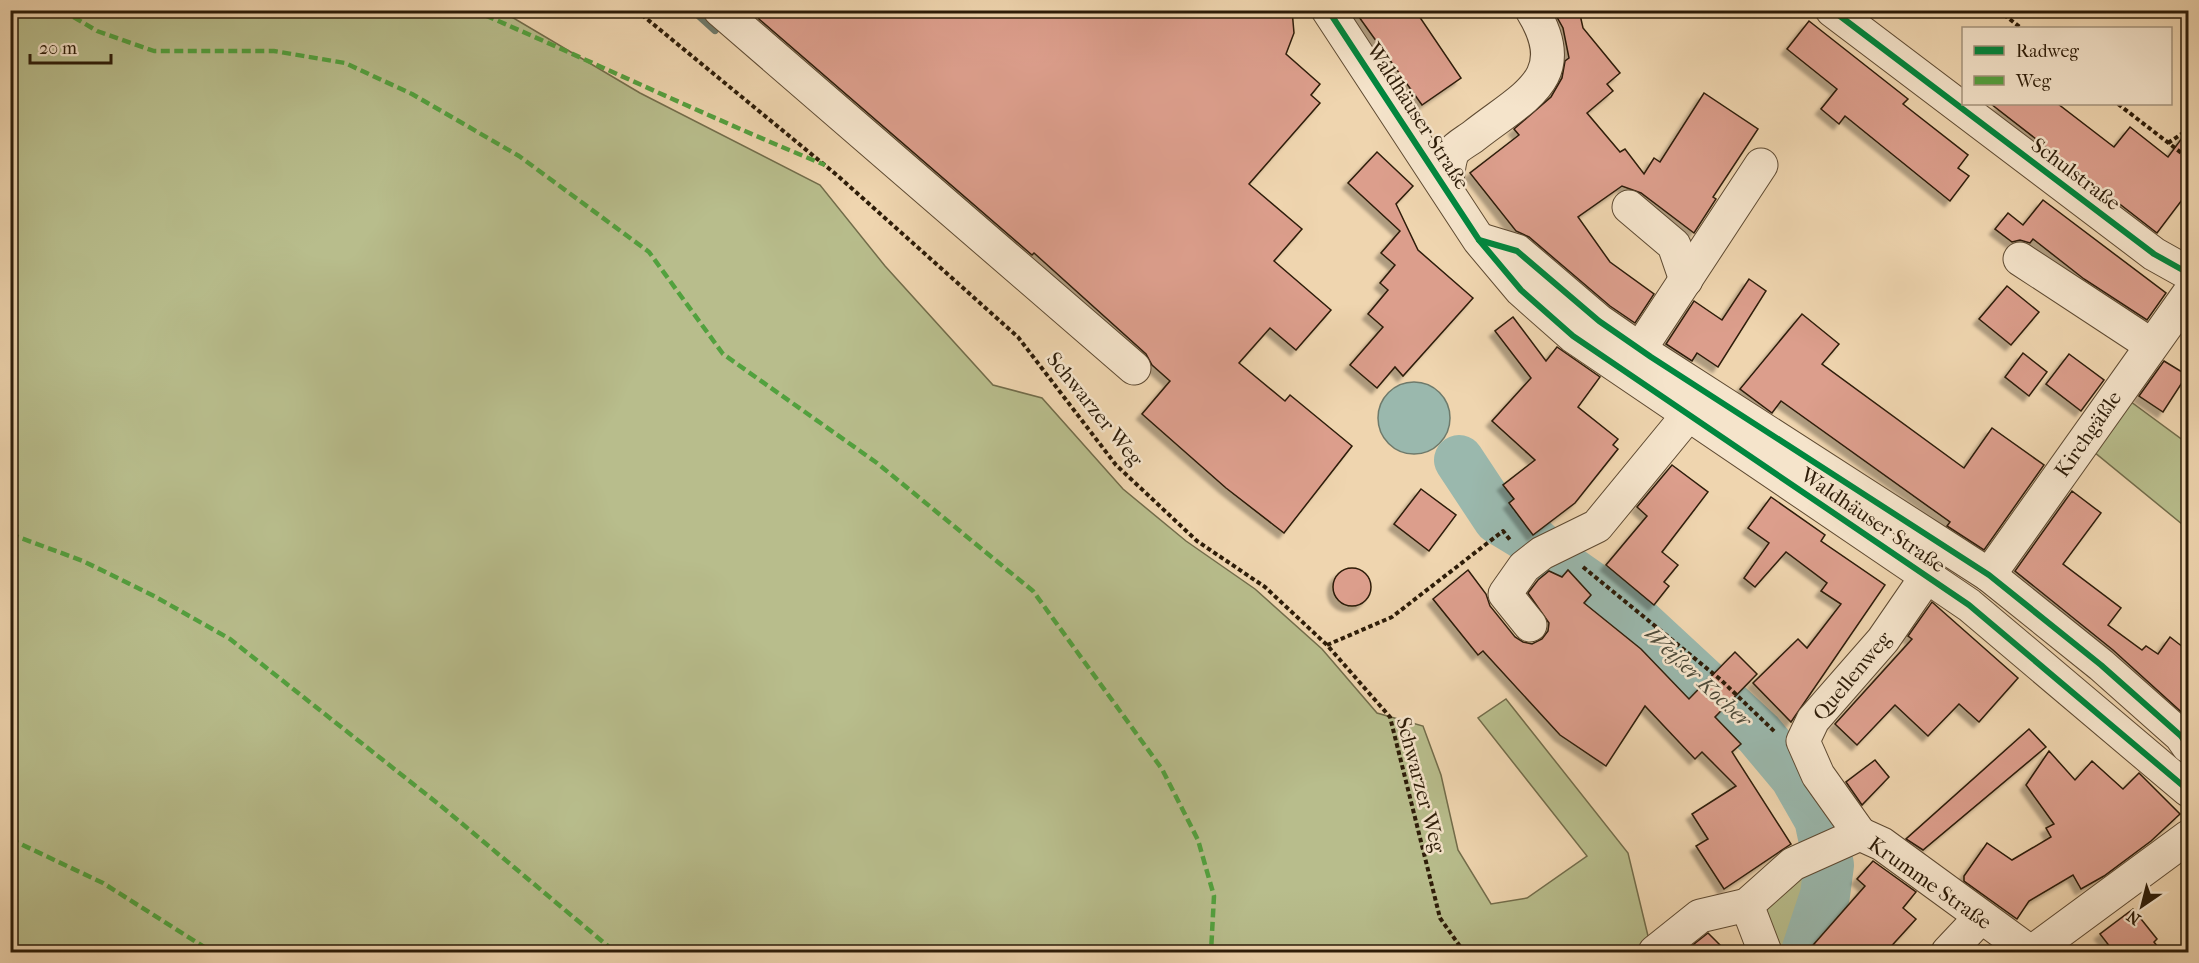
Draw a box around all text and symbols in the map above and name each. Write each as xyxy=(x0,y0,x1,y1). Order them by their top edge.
scale bar xyxy=(30,27,111,65)
legend xyxy=(1962,27,2172,105)
street label: Waldhäuser Straße xyxy=(1361,37,1474,194)
text: 20 m xyxy=(39,38,77,59)
text: Radweg xyxy=(2016,41,2079,62)
text: Weg xyxy=(2015,71,2051,92)
street label: Schulstraße xyxy=(2027,133,2125,215)
street label: Schwarzer Weg xyxy=(1042,347,1149,471)
street label: Kirchgäßle xyxy=(2050,386,2126,482)
street label: Waldhäuser Straße xyxy=(1795,462,1950,577)
water label: Weißer Kocher xyxy=(1639,621,1758,734)
street label: Quellenweg xyxy=(1808,626,1897,725)
street label: Schwarzer Weg xyxy=(1391,715,1451,856)
street label: Krumme Straße xyxy=(1864,832,1996,934)
north arrow xyxy=(2112,876,2172,936)
text: N xyxy=(2123,906,2144,929)

